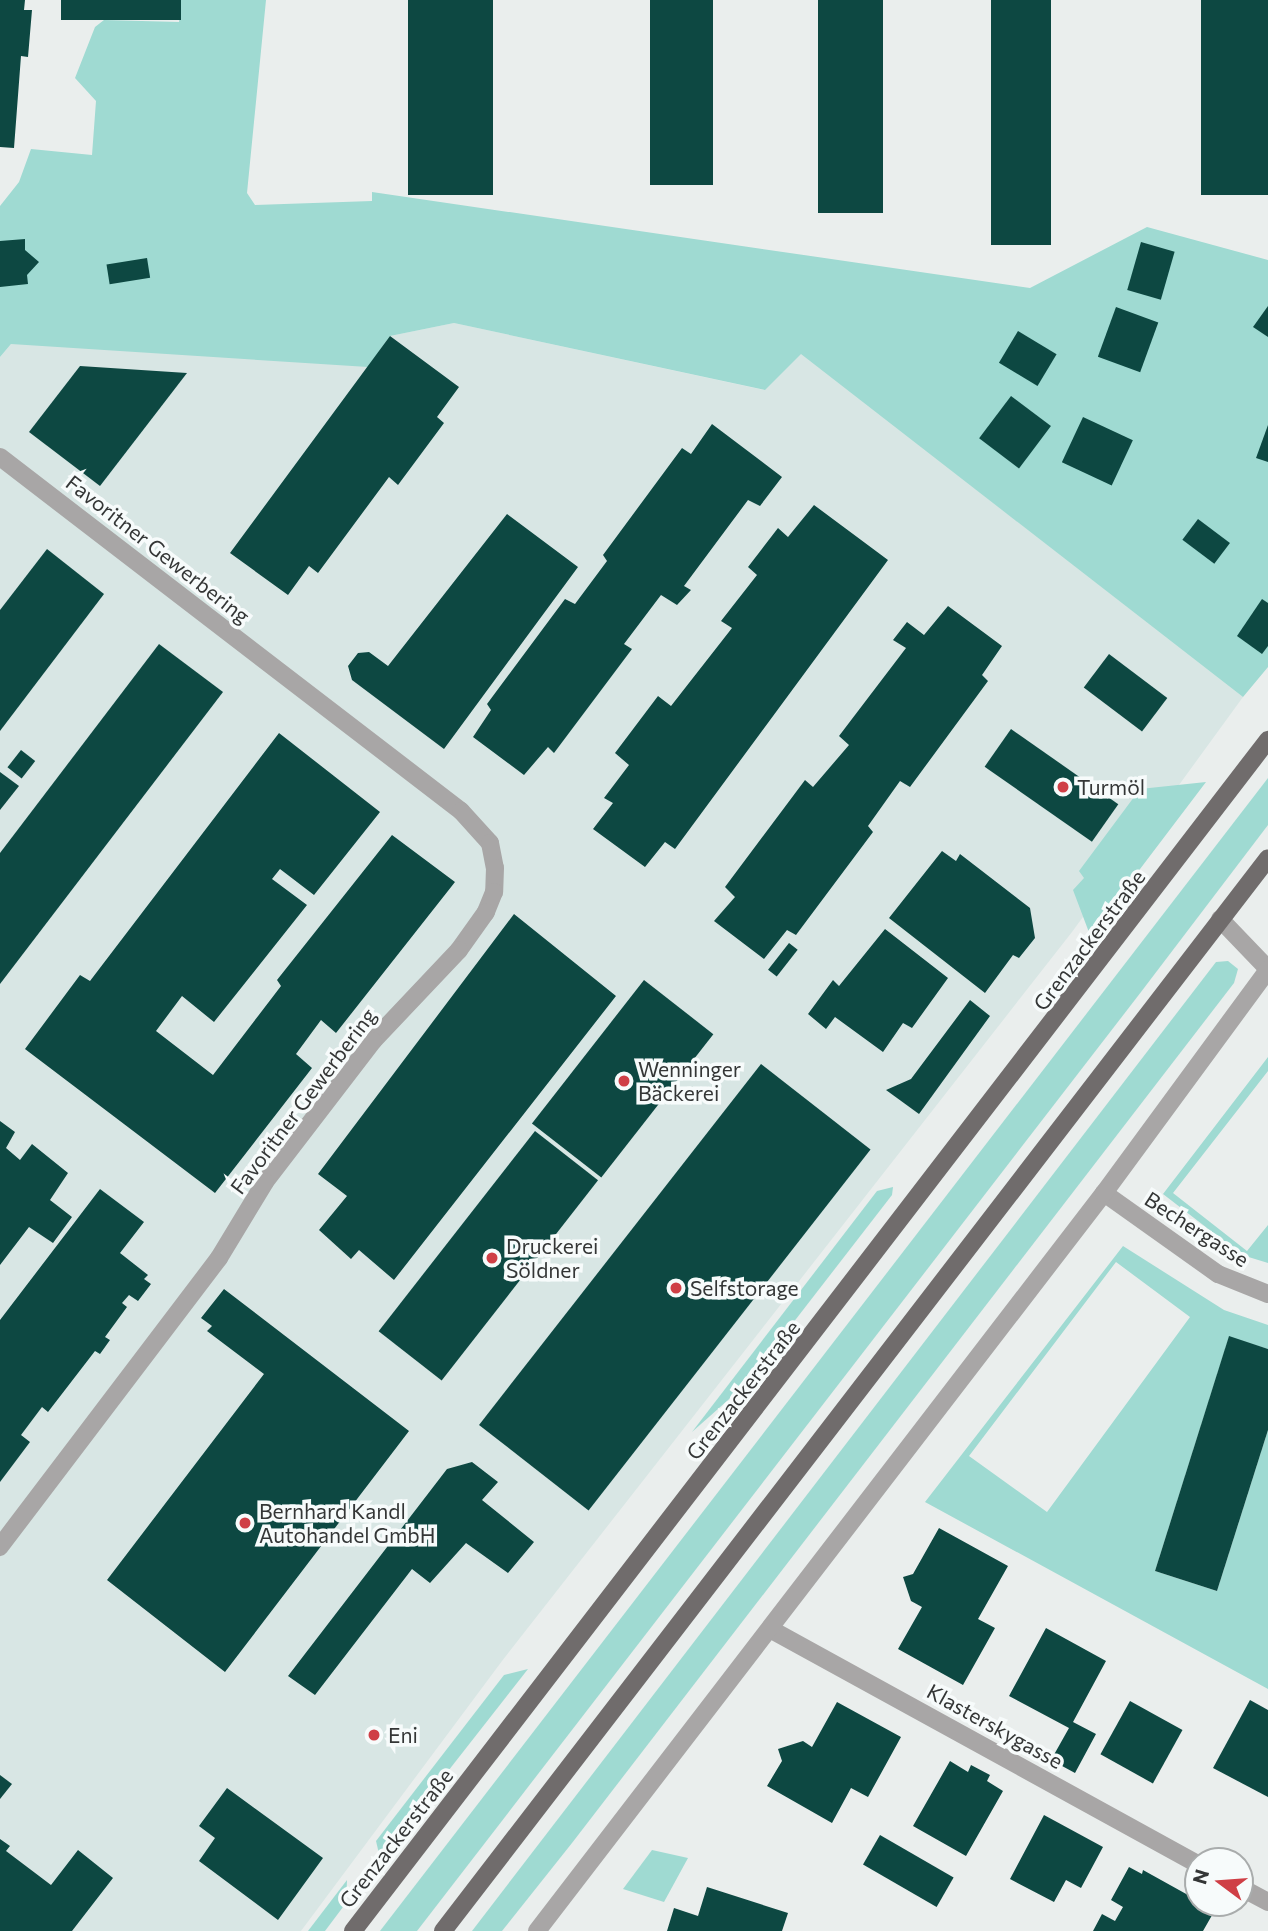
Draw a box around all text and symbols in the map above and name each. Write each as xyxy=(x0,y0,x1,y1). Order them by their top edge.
street label: Favoritner Gewerbering xyxy=(61,469,255,629)
place label: Turmöl xyxy=(1077,774,1145,800)
marker: Turmöl xyxy=(1055,779,1071,795)
street label: Grenzackerstraße xyxy=(1028,865,1150,1015)
street label: Favoritner Gewerbering xyxy=(225,1003,381,1199)
place label: Wenninger Bäckerei xyxy=(638,1056,741,1106)
marker: Wenninger Bäckerei xyxy=(616,1073,632,1089)
street label: Bechergasse xyxy=(1140,1186,1254,1272)
place label: Druckerei Söldner xyxy=(506,1233,598,1283)
marker: Druckerei Söldner xyxy=(484,1250,500,1266)
place label: Selfstorage xyxy=(690,1275,799,1301)
marker: Selfstorage xyxy=(668,1280,684,1296)
street label: Grenzackerstraße xyxy=(681,1315,805,1465)
place label: Bernhard Kandl Autohandel GmbH xyxy=(259,1498,435,1548)
marker: Bernhard Kandl Autohandel GmbH xyxy=(237,1515,253,1531)
street label: Klasterskygasse xyxy=(923,1678,1067,1774)
place label: Eni xyxy=(388,1722,418,1748)
marker: Eni xyxy=(366,1727,382,1743)
street label: Grenzackerstraße xyxy=(334,1763,458,1913)
north arrow xyxy=(1184,1847,1254,1917)
text: N xyxy=(1187,1867,1213,1887)

